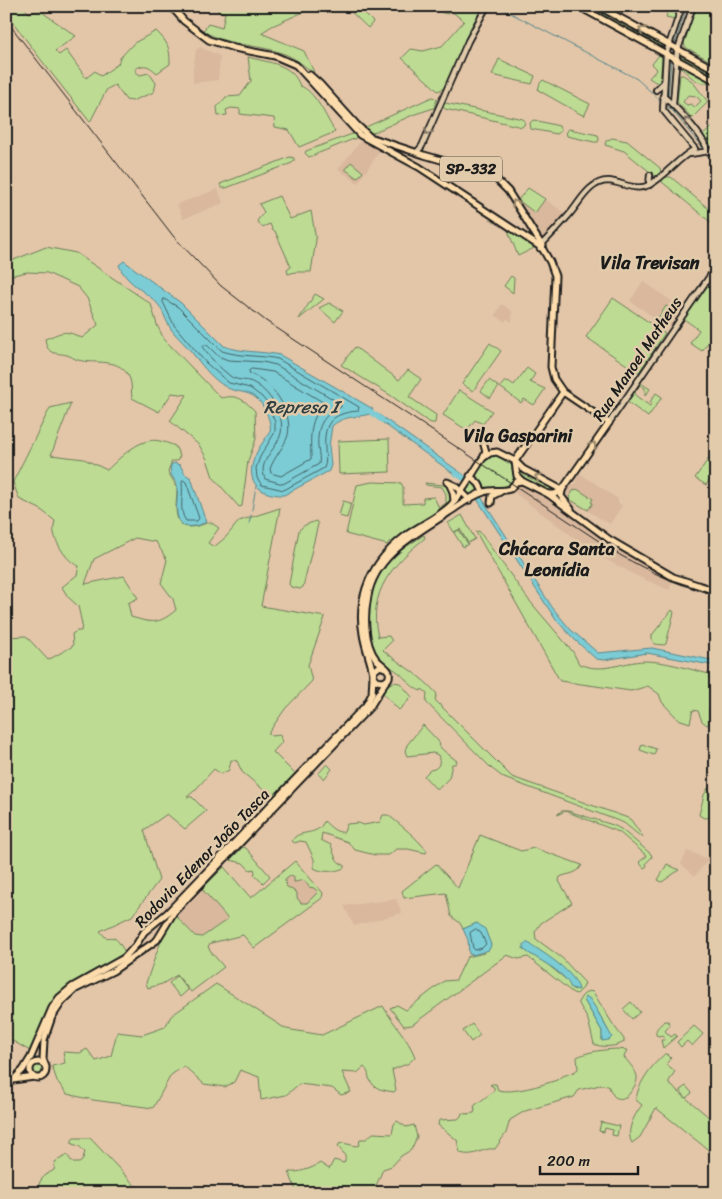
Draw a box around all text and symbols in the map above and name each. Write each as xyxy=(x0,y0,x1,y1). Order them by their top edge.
one-way arrow xyxy=(639,26,648,36)
one-way arrow xyxy=(684,118,692,127)
one-way arrow xyxy=(424,127,434,136)
road number: SP-332 xyxy=(440,156,502,182)
one-way arrow xyxy=(512,199,521,208)
district label: Vila Trevisan xyxy=(601,247,700,279)
street label: Rua Manoel Matheus xyxy=(584,290,690,428)
water label: Represa I xyxy=(264,391,342,423)
district label: Vila Gasparini xyxy=(464,420,573,452)
one-way arrow xyxy=(587,442,596,451)
one-way arrow xyxy=(534,473,543,483)
district label: Chácara Santa Leonídia xyxy=(498,533,615,586)
street label: Rodovia Edenor João Tasca xyxy=(127,781,277,935)
scale bar xyxy=(540,1144,637,1176)
text: 200 m xyxy=(547,1148,591,1174)

